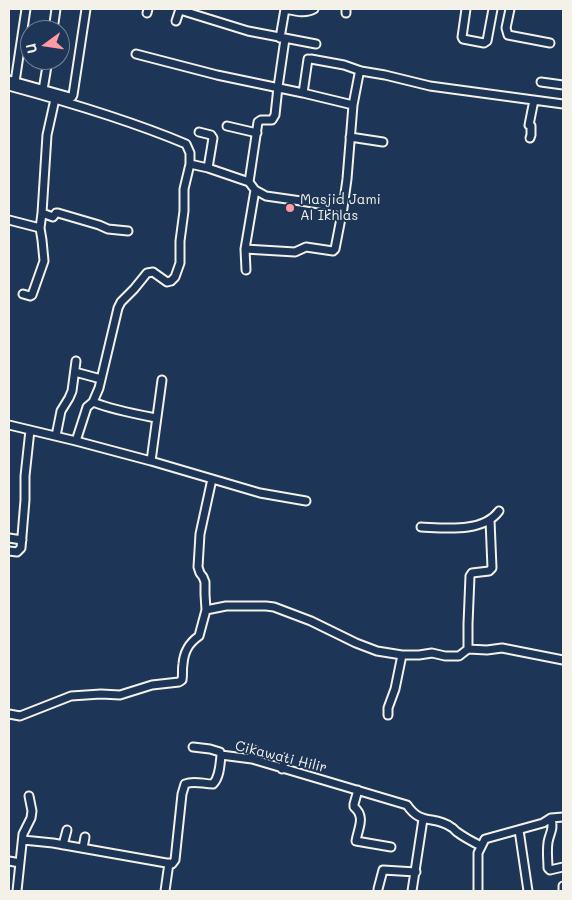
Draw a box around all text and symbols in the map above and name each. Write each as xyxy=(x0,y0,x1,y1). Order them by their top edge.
north arrow xyxy=(20,20,70,70)
text: U xyxy=(21,41,41,56)
place label: Masjid Jami Al Ikhlas xyxy=(300,192,381,224)
marker: Masjid Jami Al Ikhlas xyxy=(284,202,296,214)
street label: Cikawati Hilir xyxy=(233,737,329,777)

